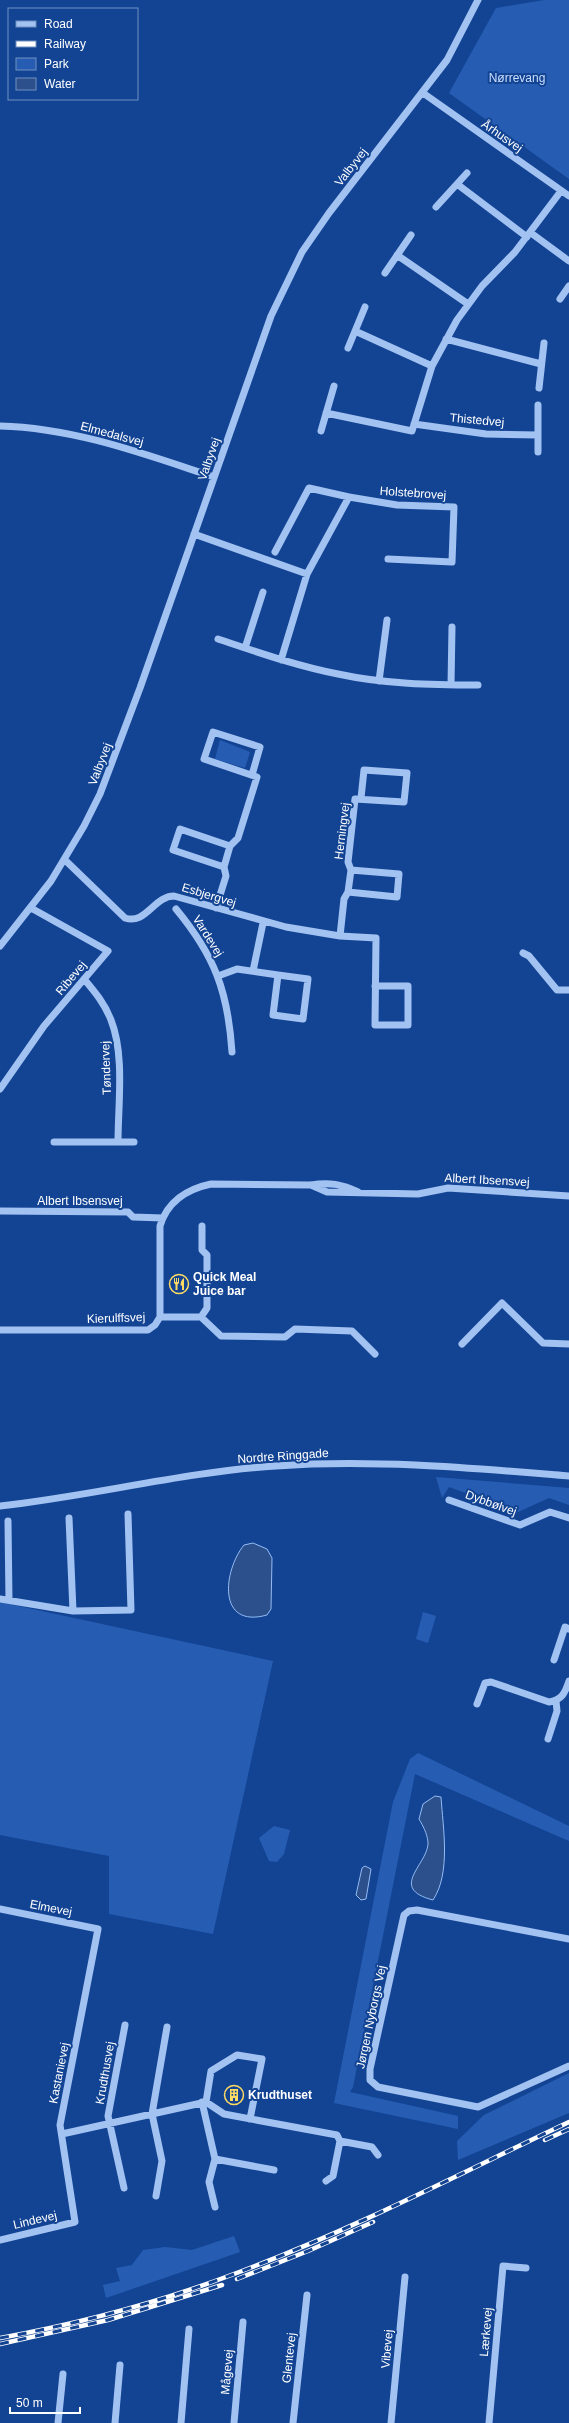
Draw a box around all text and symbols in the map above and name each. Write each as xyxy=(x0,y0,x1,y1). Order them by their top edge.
legend xyxy=(8,8,138,100)
text: Road xyxy=(44,17,73,31)
text: Railway xyxy=(44,37,86,51)
text: Park xyxy=(44,57,70,71)
park label: Nørrevang xyxy=(489,71,545,85)
text: Water xyxy=(44,77,76,91)
street label: Århusvej xyxy=(479,116,526,155)
street label: Valbyvej xyxy=(332,145,370,189)
street label: Thistedvej xyxy=(449,411,505,429)
street label: Elmedalsvej xyxy=(79,419,145,449)
street label: Valbyvej xyxy=(195,436,223,482)
street label: Holstebrovej xyxy=(379,484,447,502)
street label: Valbyvej xyxy=(85,741,115,787)
street label: Herningvej xyxy=(332,802,352,860)
street label: Esbjergvej xyxy=(180,880,238,910)
street label: Vardevej xyxy=(190,913,226,959)
street label: Ribevej xyxy=(53,958,89,998)
street label: Tøndervej xyxy=(98,1041,114,1095)
street label: Albert Ibsensvej xyxy=(444,1171,530,1189)
street label: Albert Ibsensvej xyxy=(37,1194,123,1208)
place label: Quick Meal Juice bar xyxy=(193,1270,256,1298)
restaurant icon: Quick Meal Juice bar xyxy=(168,1273,190,1295)
street label: Kierulffsvej xyxy=(87,1310,145,1326)
street label: Nordre Ringgade xyxy=(237,1446,329,1466)
street label: Dybbølvej xyxy=(464,1487,518,1519)
street label: Elmevej xyxy=(29,1897,73,1919)
street label: Jørgen Nyborgs Vej xyxy=(353,1964,389,2070)
street label: Kastanievej xyxy=(46,2041,72,2105)
street label: Krudthusvej xyxy=(93,2041,117,2105)
building icon: Krudthuset xyxy=(223,2084,245,2106)
place label: Krudthuset xyxy=(248,2088,312,2102)
street label: Lindevej xyxy=(12,2208,58,2232)
street label: Lærkevej xyxy=(477,2307,495,2357)
street label: Vibevej xyxy=(378,2329,396,2369)
street label: Glentevej xyxy=(279,2332,299,2384)
street label: Mågevej xyxy=(218,2349,236,2395)
scale bar xyxy=(10,2389,80,2415)
text: 50 m xyxy=(16,2396,43,2410)

